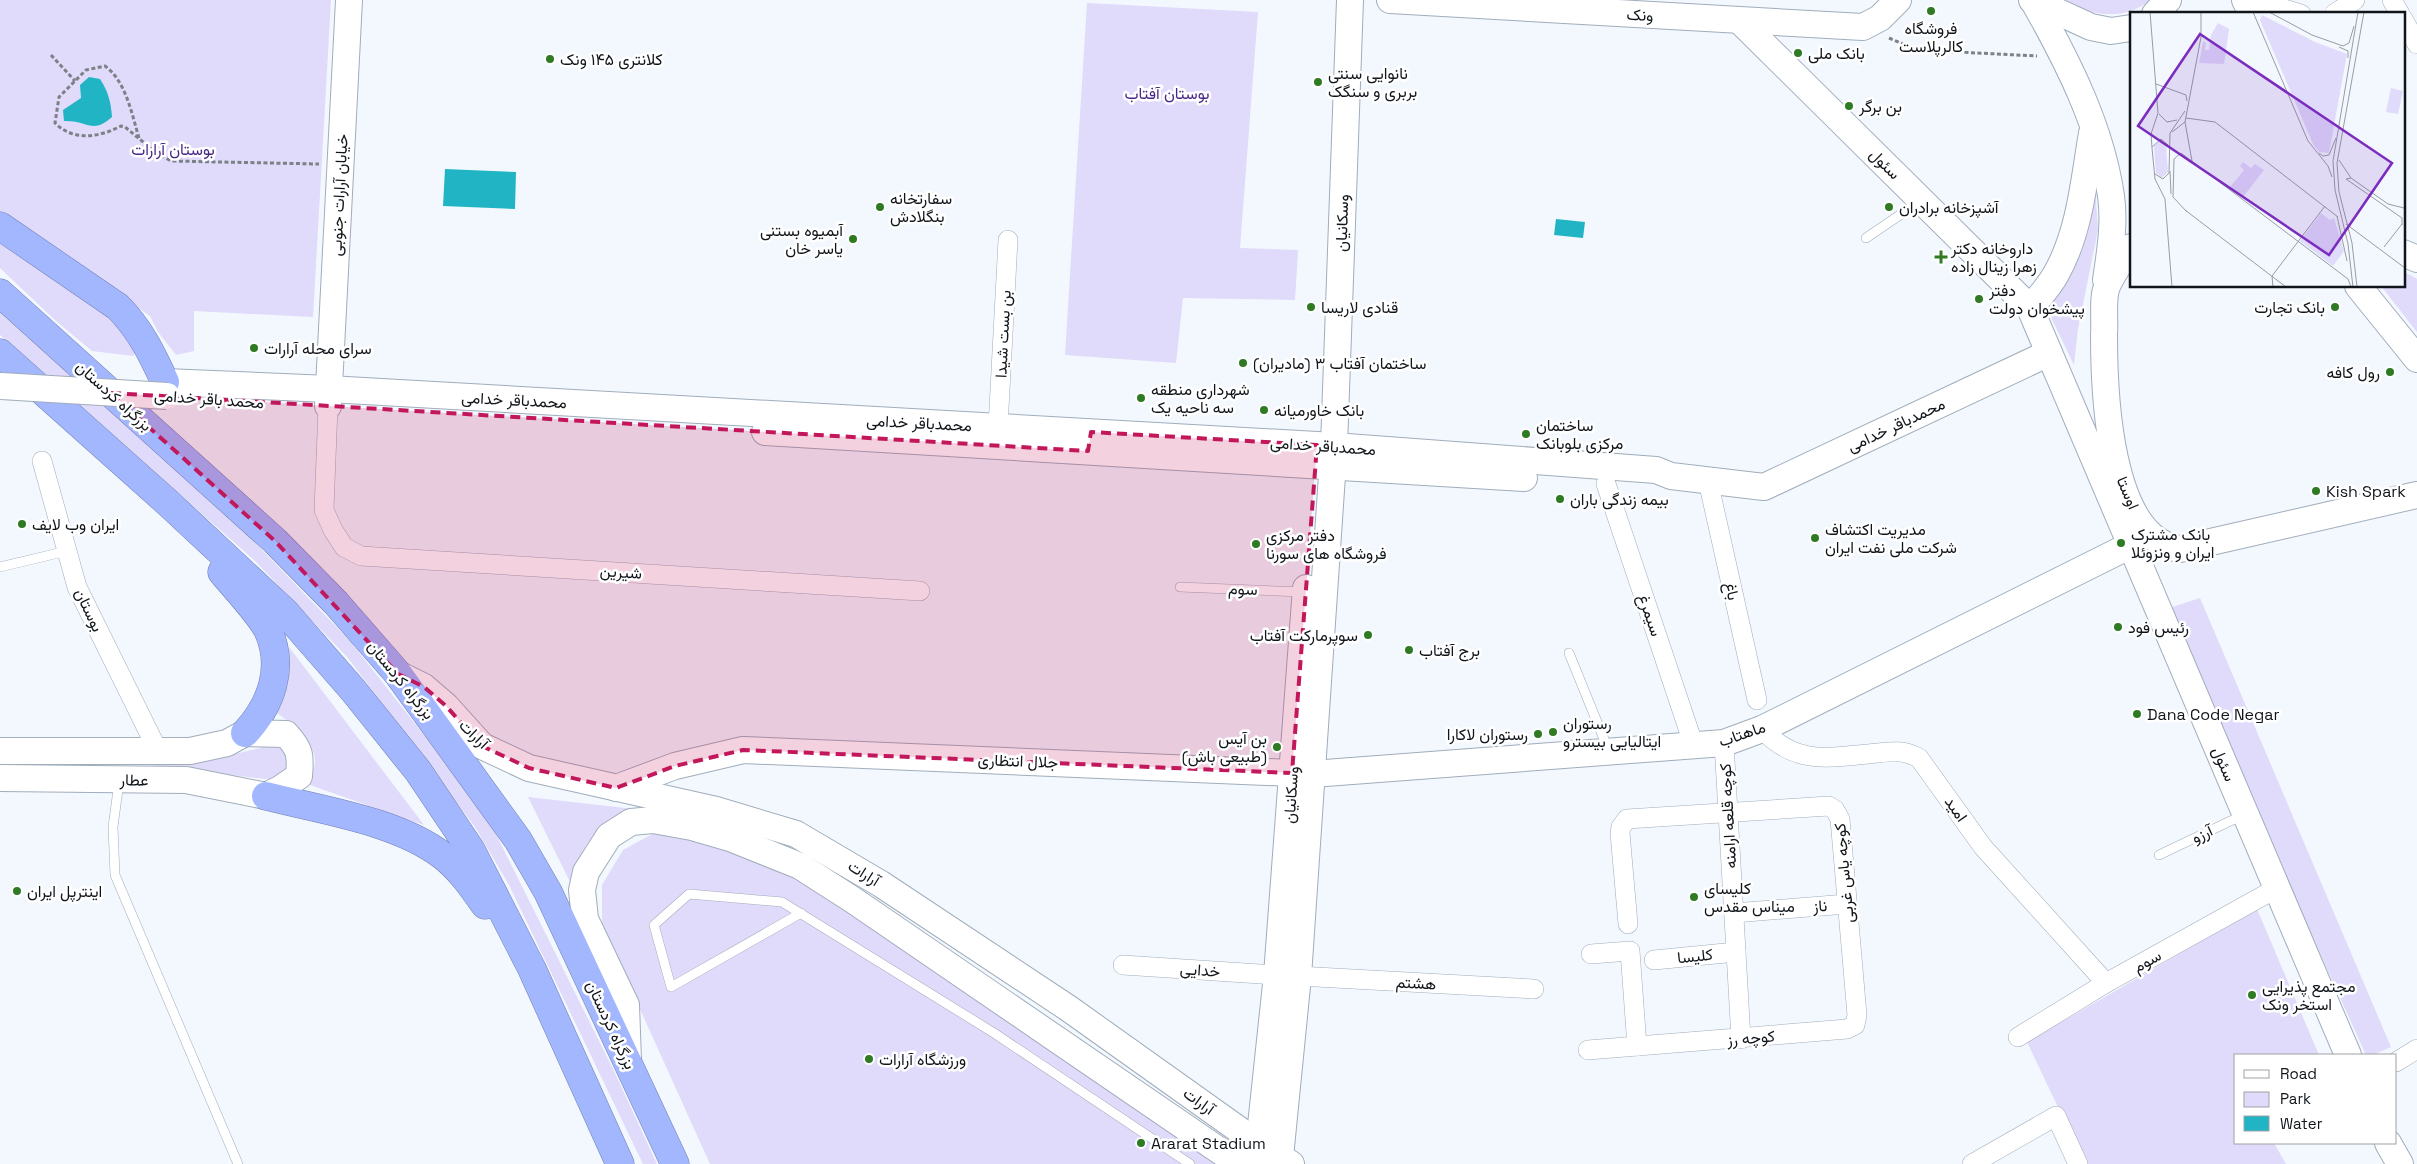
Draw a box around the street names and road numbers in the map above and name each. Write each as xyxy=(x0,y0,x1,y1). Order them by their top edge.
street label: ونک xyxy=(1626,4,1654,26)
street label: خیابان آرارات جنوبی xyxy=(325,133,353,257)
street label: سئول xyxy=(1865,144,1905,184)
street label: وسکانیان xyxy=(1331,194,1353,252)
street label: بن بست شیدا xyxy=(990,289,1016,379)
street label: بزرگراه کردستان xyxy=(71,356,157,436)
street label: محمد باقر خدامی xyxy=(153,385,265,413)
street label: محمدباقر خدامی xyxy=(461,387,567,413)
street label: محمدباقر خدامی xyxy=(1844,393,1948,457)
street label: محمدباقر خدامی xyxy=(866,410,972,436)
street label: محمدباقر خدامی xyxy=(1269,432,1377,460)
street label: اوستا xyxy=(2112,473,2144,513)
street label: شیرین xyxy=(599,560,643,584)
street label: سوم xyxy=(1228,578,1258,600)
street label: باغ xyxy=(1719,580,1744,602)
street label: بوستان xyxy=(70,585,108,635)
street label: سیمرغ xyxy=(1632,591,1667,639)
street label: بزرگراه کردستان xyxy=(363,636,439,724)
street label: آرارات xyxy=(455,715,494,754)
street label: ماهتاب xyxy=(1716,716,1768,752)
street label: سئول xyxy=(2207,743,2241,785)
street label: جلال انتظاری xyxy=(977,749,1059,773)
street label: کوچه قلعه ارامنه xyxy=(1715,763,1742,869)
street label: وسکانیان xyxy=(1279,766,1303,824)
street label: عطار xyxy=(118,769,149,791)
street label: امید xyxy=(1940,792,1972,826)
street label: آرزو xyxy=(2188,819,2217,848)
street label: کوچه یاس غربی xyxy=(1829,822,1860,924)
street label: آرارات xyxy=(844,855,885,892)
street label: ناز xyxy=(1811,895,1828,917)
street label: کلیسا xyxy=(1676,944,1714,968)
street label: سوم xyxy=(2129,945,2165,977)
street label: خدایی xyxy=(1179,958,1221,982)
street label: هشتم xyxy=(1395,971,1437,995)
street label: بزرگراه کردستان xyxy=(581,977,641,1073)
street label: کوچه رز xyxy=(1725,1025,1776,1052)
street label: آرارات xyxy=(1179,1083,1220,1120)

